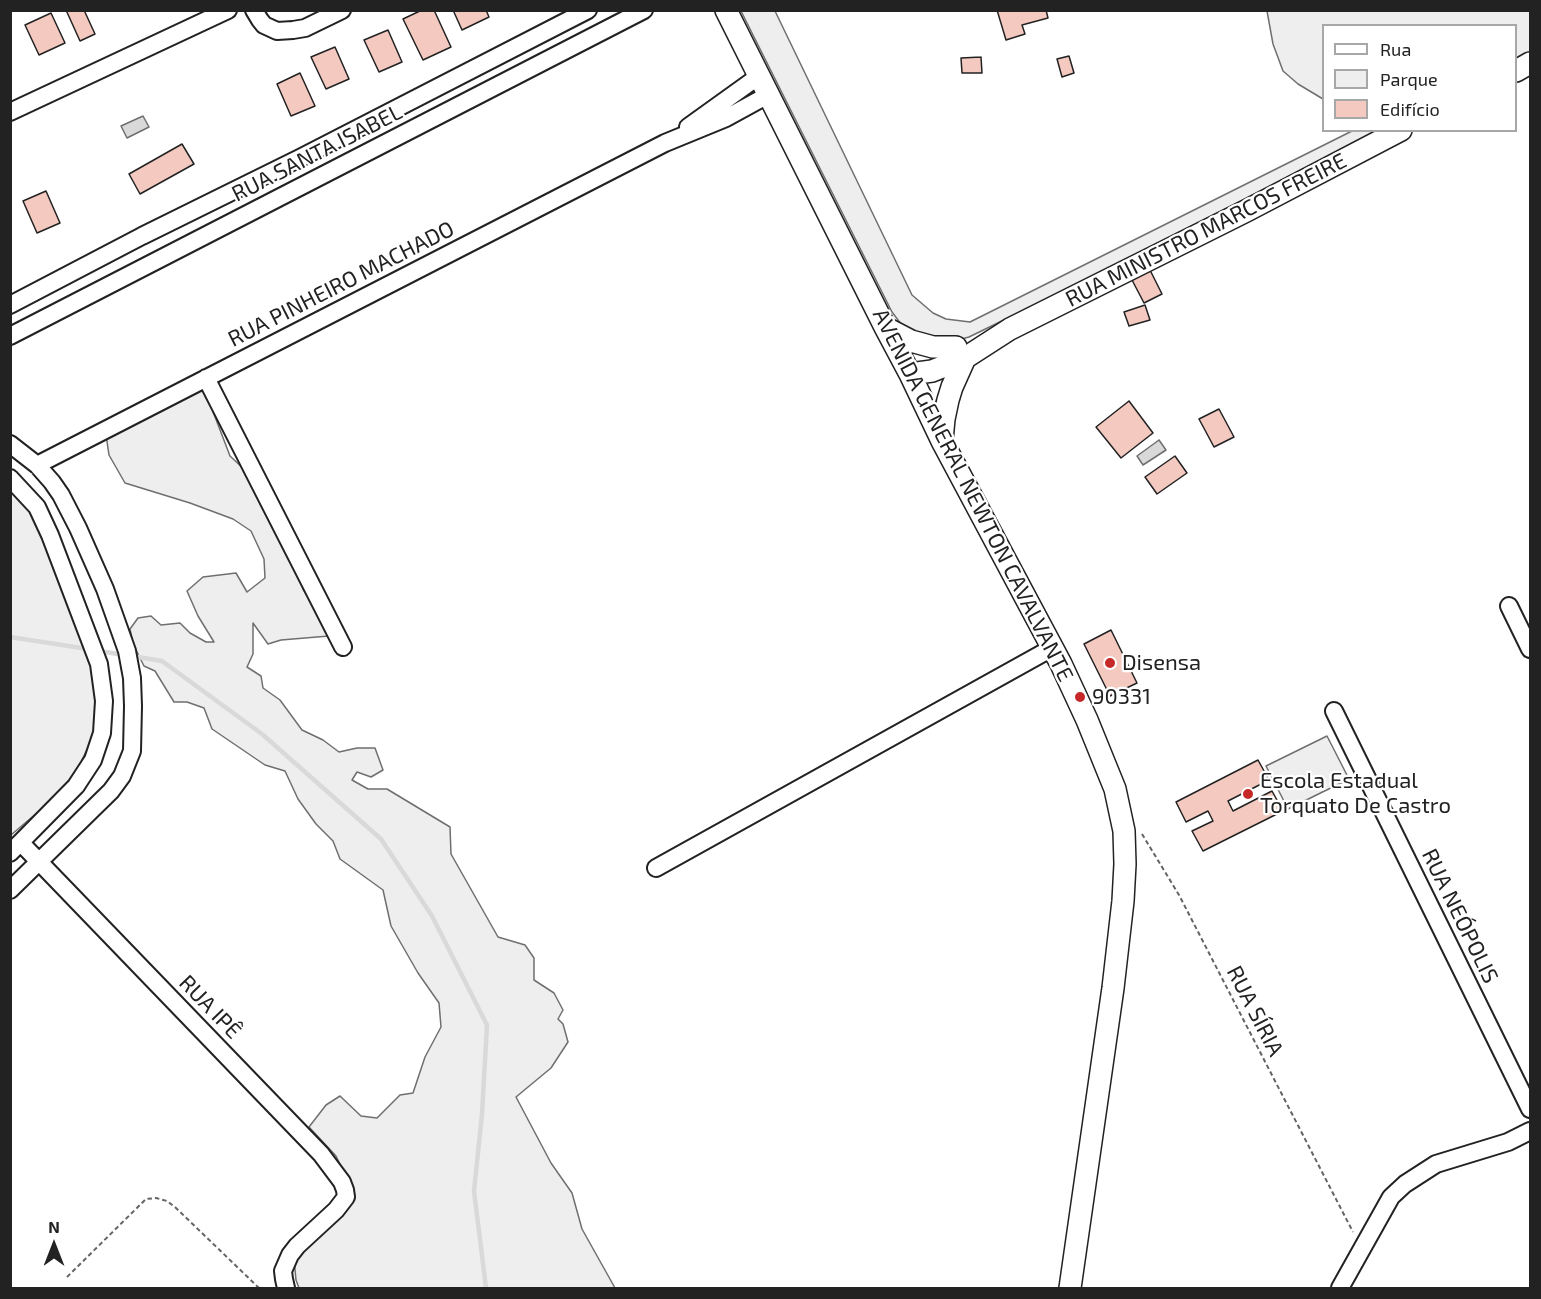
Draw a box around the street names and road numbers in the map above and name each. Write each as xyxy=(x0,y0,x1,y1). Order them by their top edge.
street label: RUA SANTA ISABEL xyxy=(228,99,406,207)
street label: RUA MINISTRO MARCOS FREIRE xyxy=(1061,147,1351,313)
street label: RUA PINHEIRO MACHADO xyxy=(224,215,458,353)
street label: AVENIDA GENERAL NEWTON CAVALVANTE xyxy=(867,304,1079,686)
street label: RUA NEÓPOLIS xyxy=(1416,844,1504,988)
street label: RUA SÍRIA xyxy=(1221,961,1289,1061)
street label: RUA IPÊ xyxy=(173,970,247,1044)

